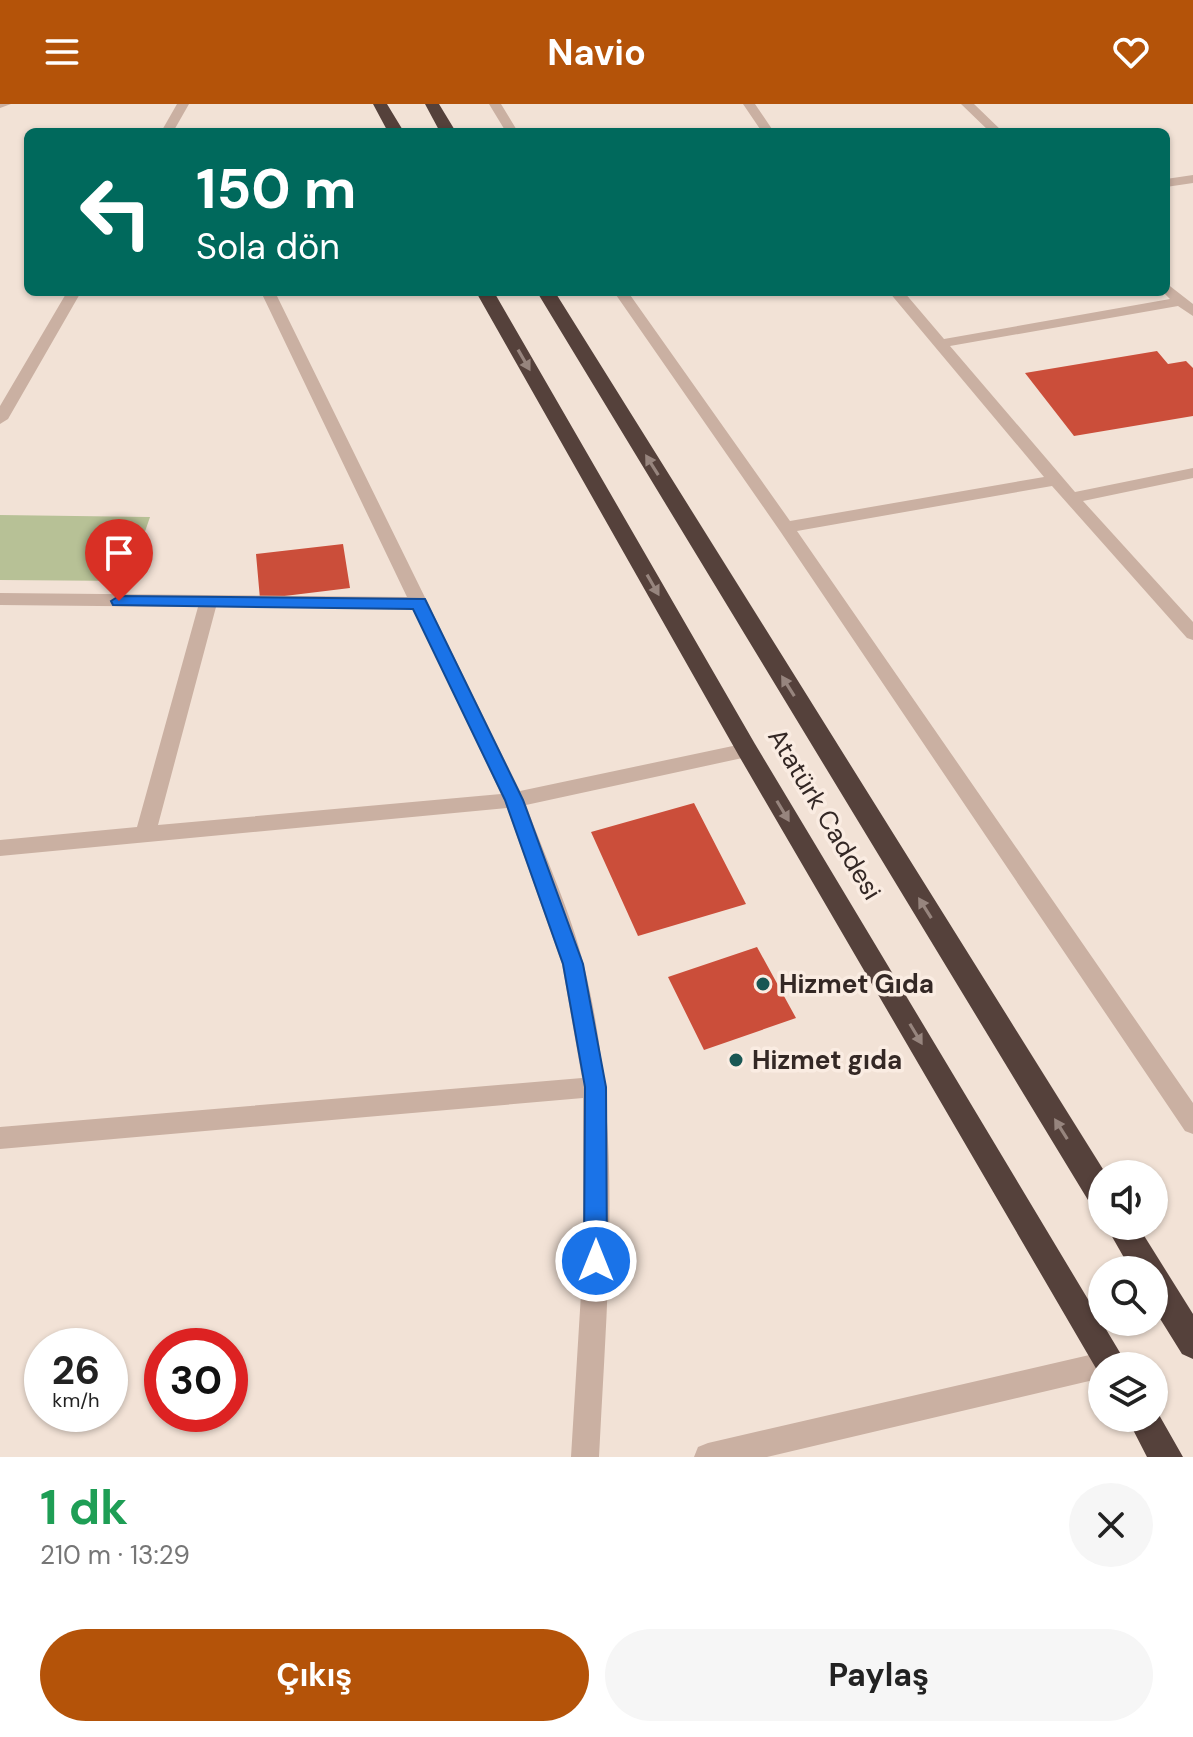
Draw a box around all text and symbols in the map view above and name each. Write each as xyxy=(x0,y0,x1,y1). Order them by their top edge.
text: Navio xyxy=(547,29,646,76)
icon: menu xyxy=(40,30,84,74)
icon: heart xyxy=(1109,30,1153,74)
text: 150 m xyxy=(196,152,357,225)
icon: left xyxy=(64,160,168,264)
text: Sola dön xyxy=(196,223,340,270)
one-way arrow xyxy=(517,349,531,371)
one-way arrow xyxy=(645,454,659,476)
pin xyxy=(85,519,153,601)
icon: arrive xyxy=(97,531,141,575)
one-way arrow xyxy=(646,574,660,597)
one-way arrow xyxy=(782,675,796,697)
street label: Atatürk Caddesi xyxy=(760,722,890,906)
one-way arrow xyxy=(776,799,790,822)
one-way arrow xyxy=(917,897,932,918)
place label: Hizmet Gıda xyxy=(779,967,934,1001)
marker: Hizmet Gıda xyxy=(754,975,772,993)
one-way arrow xyxy=(909,1023,923,1045)
place label: Hizmet gıda xyxy=(752,1043,902,1077)
marker: Hizmet gıda xyxy=(727,1051,745,1069)
one-way arrow xyxy=(1054,1118,1068,1140)
map controls xyxy=(1088,1160,1168,1432)
button: sound xyxy=(1088,1160,1168,1240)
position arrow xyxy=(554,1219,638,1303)
button: search xyxy=(1088,1256,1168,1336)
speed limit sign: 30 xyxy=(144,1328,248,1432)
text: 26 xyxy=(52,1344,100,1396)
button: layers xyxy=(1088,1352,1168,1432)
text: km/h xyxy=(52,1387,100,1413)
text: 1 dk xyxy=(40,1476,128,1539)
button: close xyxy=(1069,1483,1153,1567)
text: 210 m · 13:29 xyxy=(40,1538,190,1572)
button: Çıkış xyxy=(40,1629,589,1721)
button: Paylaş xyxy=(605,1629,1153,1721)

